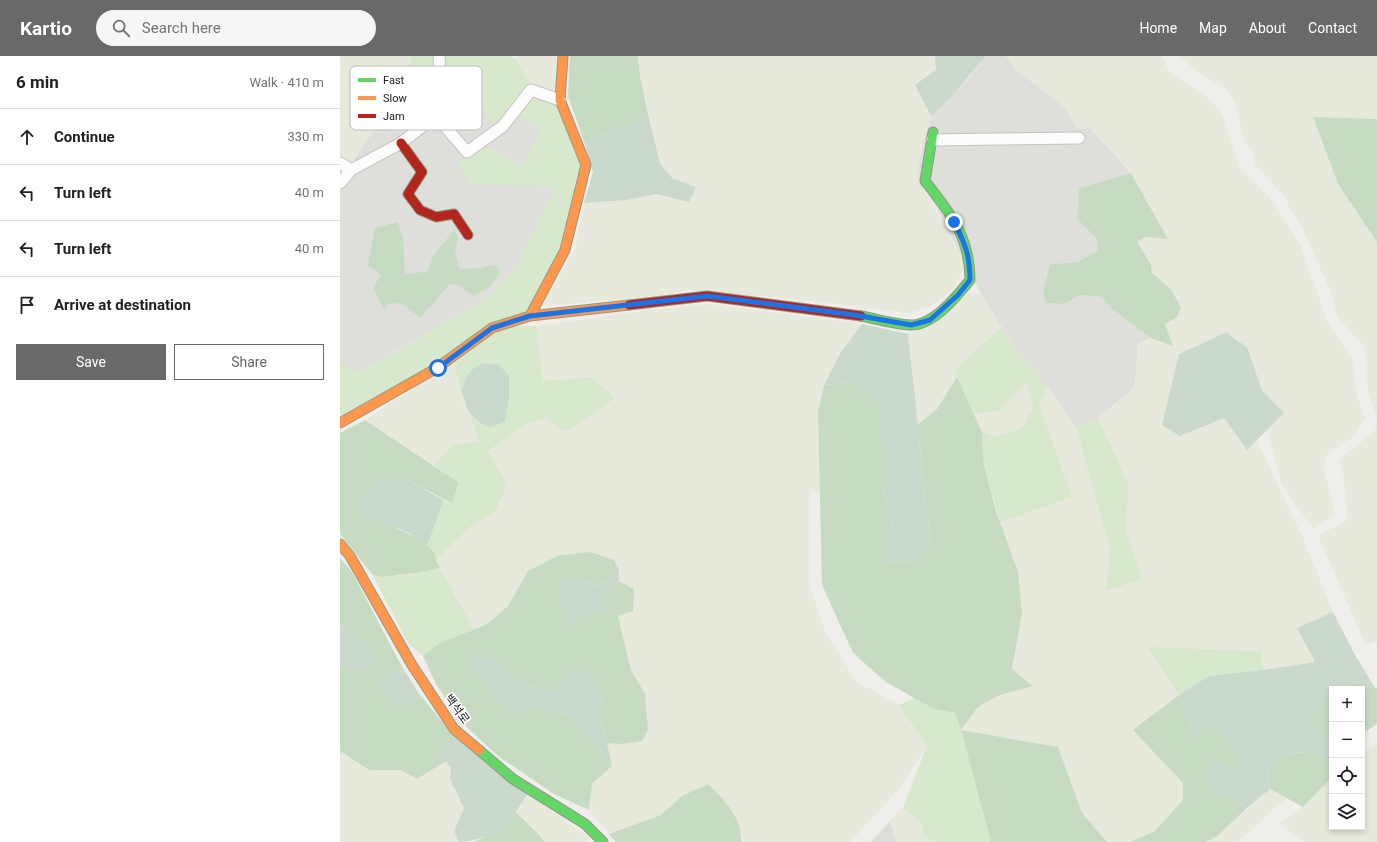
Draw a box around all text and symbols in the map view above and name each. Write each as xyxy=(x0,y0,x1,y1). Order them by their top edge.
search box xyxy=(96,10,376,46)
text: Kartio xyxy=(20,17,72,40)
icon: search xyxy=(110,17,132,39)
text: Search here xyxy=(142,19,221,37)
text: Home xyxy=(1139,20,1177,36)
text: Map xyxy=(1199,20,1227,36)
text: About xyxy=(1249,20,1286,36)
text: Contact xyxy=(1308,20,1357,36)
legend xyxy=(350,66,482,130)
text: 6 min xyxy=(16,72,59,92)
text: Fast xyxy=(383,74,405,87)
text: Walk · 410 m xyxy=(249,75,324,90)
text: Slow xyxy=(383,92,407,105)
text: Jam xyxy=(383,110,405,123)
icon: ahead xyxy=(16,126,38,148)
text: Continue xyxy=(54,128,115,146)
text: 330 m xyxy=(287,129,324,144)
icon: left xyxy=(16,182,38,204)
text: Turn left xyxy=(54,184,111,202)
text: 40 m xyxy=(295,185,324,200)
route end xyxy=(945,213,963,231)
icon: left xyxy=(16,238,38,260)
text: Turn left xyxy=(54,240,111,258)
text: 40 m xyxy=(295,241,324,256)
icon: arrive xyxy=(16,294,38,316)
text: Arrive at destination xyxy=(54,296,191,314)
button: Save xyxy=(16,344,166,380)
button: Share xyxy=(174,344,324,380)
route start xyxy=(429,359,447,377)
map controls xyxy=(1329,686,1365,830)
button: + xyxy=(1329,686,1365,722)
street label: 백석로 xyxy=(442,691,472,727)
button: − xyxy=(1329,722,1365,758)
button: locate xyxy=(1329,758,1365,794)
button: layers xyxy=(1329,794,1365,830)

